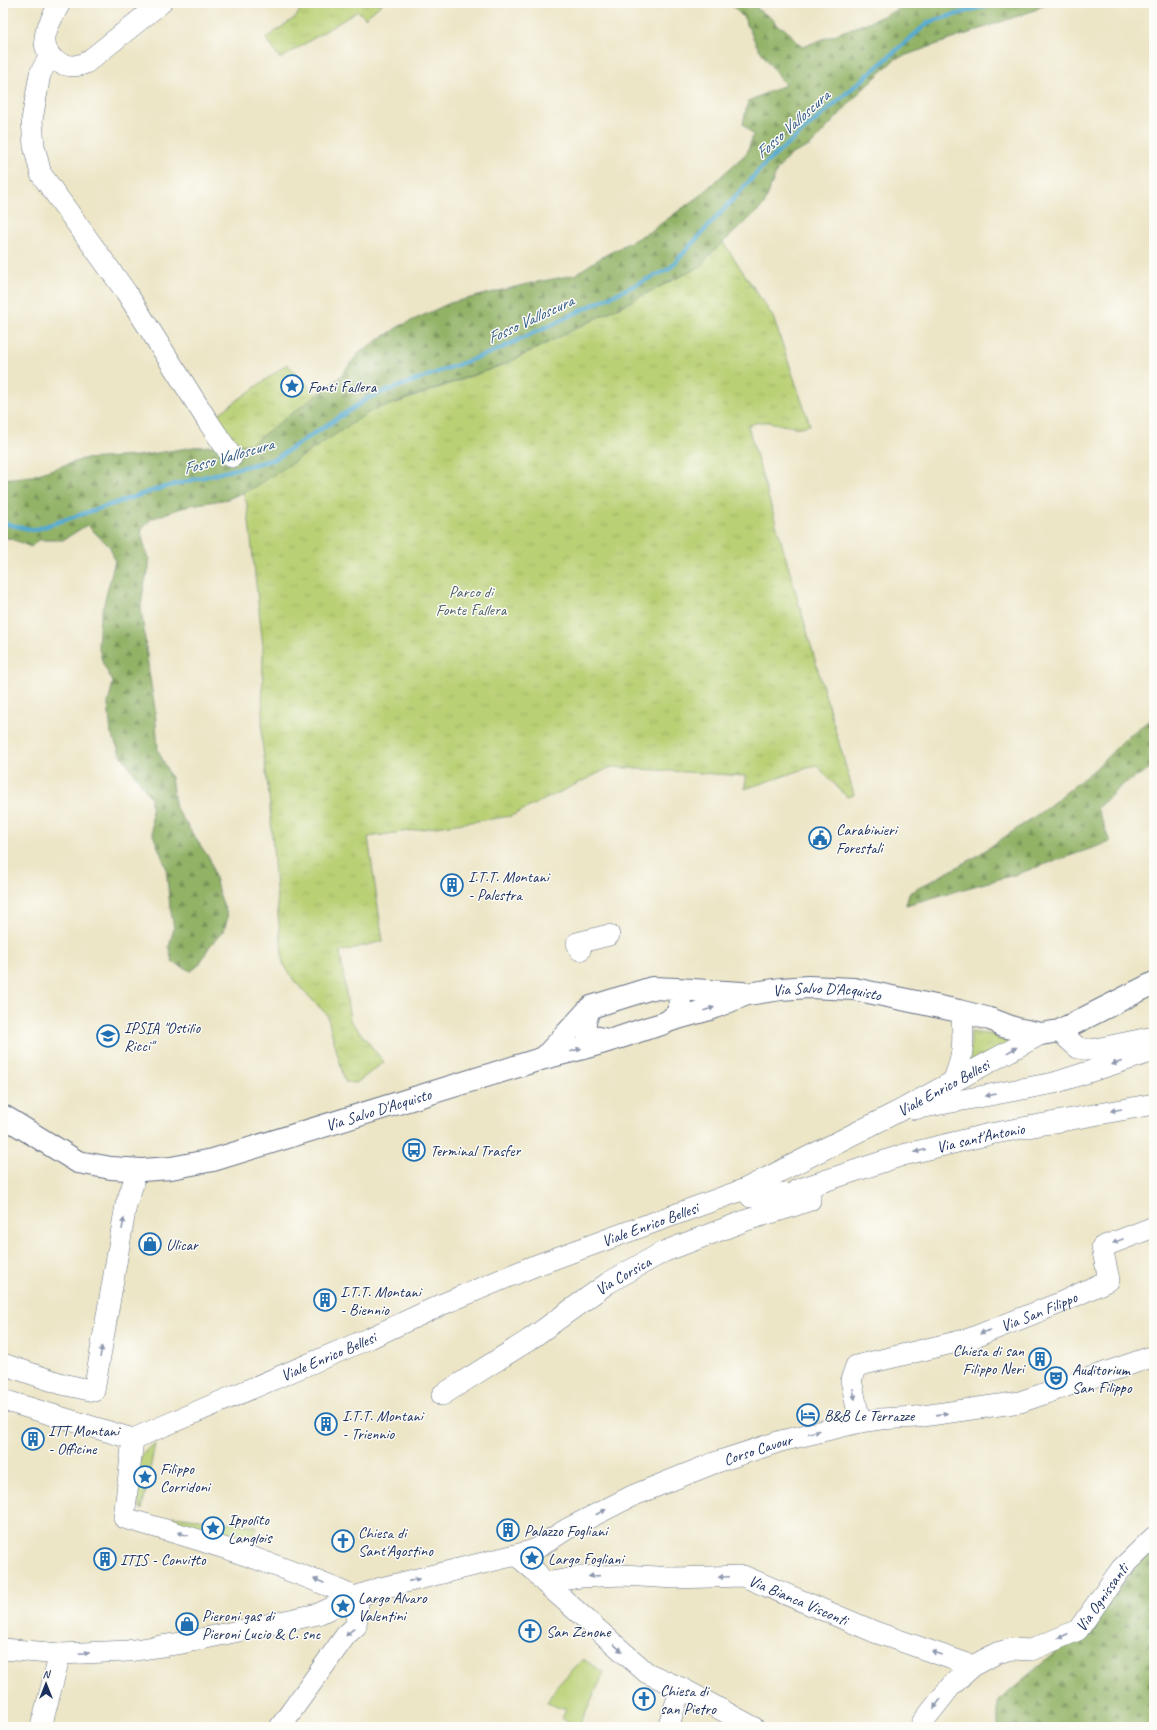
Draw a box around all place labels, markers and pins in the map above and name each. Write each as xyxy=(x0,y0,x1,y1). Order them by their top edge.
place icon: Fonti Fallera xyxy=(279,373,305,399)
place label: Fonti Fallera xyxy=(308,377,378,397)
place label: Carabinieri Forestali xyxy=(836,820,899,858)
public building icon: Carabinieri Forestali xyxy=(807,825,833,851)
place label: I.T.T. Montani - Palestra xyxy=(468,867,551,905)
building icon: I.T.T. Montani - Palestra xyxy=(439,872,465,898)
place label: IPSIA "Ostilio Ricci" xyxy=(124,1018,202,1056)
school or university icon: IPSIA "Ostilio Ricci" xyxy=(95,1023,121,1049)
bus stop icon: Terminal Trasfer xyxy=(401,1137,427,1163)
place label: Terminal Trasfer xyxy=(430,1141,522,1161)
shop icon: Ulicar xyxy=(137,1231,163,1257)
place label: Ulicar xyxy=(166,1235,199,1255)
place label: I.T.T. Montani - Biennio xyxy=(340,1282,423,1320)
building icon: I.T.T. Montani - Biennio xyxy=(312,1287,338,1313)
place label: Chiesa di san Filippo Neri xyxy=(953,1341,1026,1379)
building icon: Chiesa di san Filippo Neri xyxy=(1027,1346,1053,1372)
place label: Auditorium San Filippo xyxy=(1072,1360,1133,1398)
theatre icon: Auditorium San Filippo xyxy=(1043,1365,1069,1391)
hotel icon: B&B Le Terrazze xyxy=(795,1402,821,1428)
place label: I.T.T. Montani - Triennio xyxy=(342,1406,425,1444)
place label: B&B Le Terrazze xyxy=(824,1406,916,1426)
building icon: I.T.T. Montani - Triennio xyxy=(313,1411,339,1437)
place label: ITT Montani - Officine xyxy=(48,1421,121,1459)
building icon: ITT Montani - Officine xyxy=(20,1426,46,1452)
place label: Filippo Corridoni xyxy=(160,1459,212,1497)
place icon: Filippo Corridoni xyxy=(132,1464,158,1490)
place label: Ippolito Langlois xyxy=(228,1510,273,1548)
place icon: Ippolito Langlois xyxy=(200,1515,226,1541)
building icon: Palazzo Fogliani xyxy=(495,1517,521,1543)
place label: Palazzo Fogliani xyxy=(524,1521,609,1541)
place label: Chiesa di Sant'Agostino xyxy=(358,1523,434,1561)
church icon: Chiesa di Sant'Agostino xyxy=(330,1528,356,1554)
place icon: Largo Fogliani xyxy=(519,1545,545,1571)
building icon: ITIS - Convitto xyxy=(92,1546,118,1572)
place label: Largo Fogliani xyxy=(548,1549,625,1569)
place label: ITIS - Convitto xyxy=(120,1550,207,1570)
place label: Largo Alvaro Valentini xyxy=(358,1588,428,1626)
place icon: Largo Alvaro Valentini xyxy=(330,1593,356,1619)
place label: Pieroni gas di Pieroni Lucio & C. snc xyxy=(202,1606,322,1644)
shop icon: Pieroni gas di Pieroni Lucio & C. snc xyxy=(174,1611,200,1637)
church icon: San Zenone xyxy=(517,1618,543,1644)
place label: San Zenone xyxy=(546,1622,612,1642)
place label: Chiesa di san Pietro xyxy=(660,1681,717,1719)
church icon: Chiesa di san Pietro xyxy=(631,1686,657,1712)

